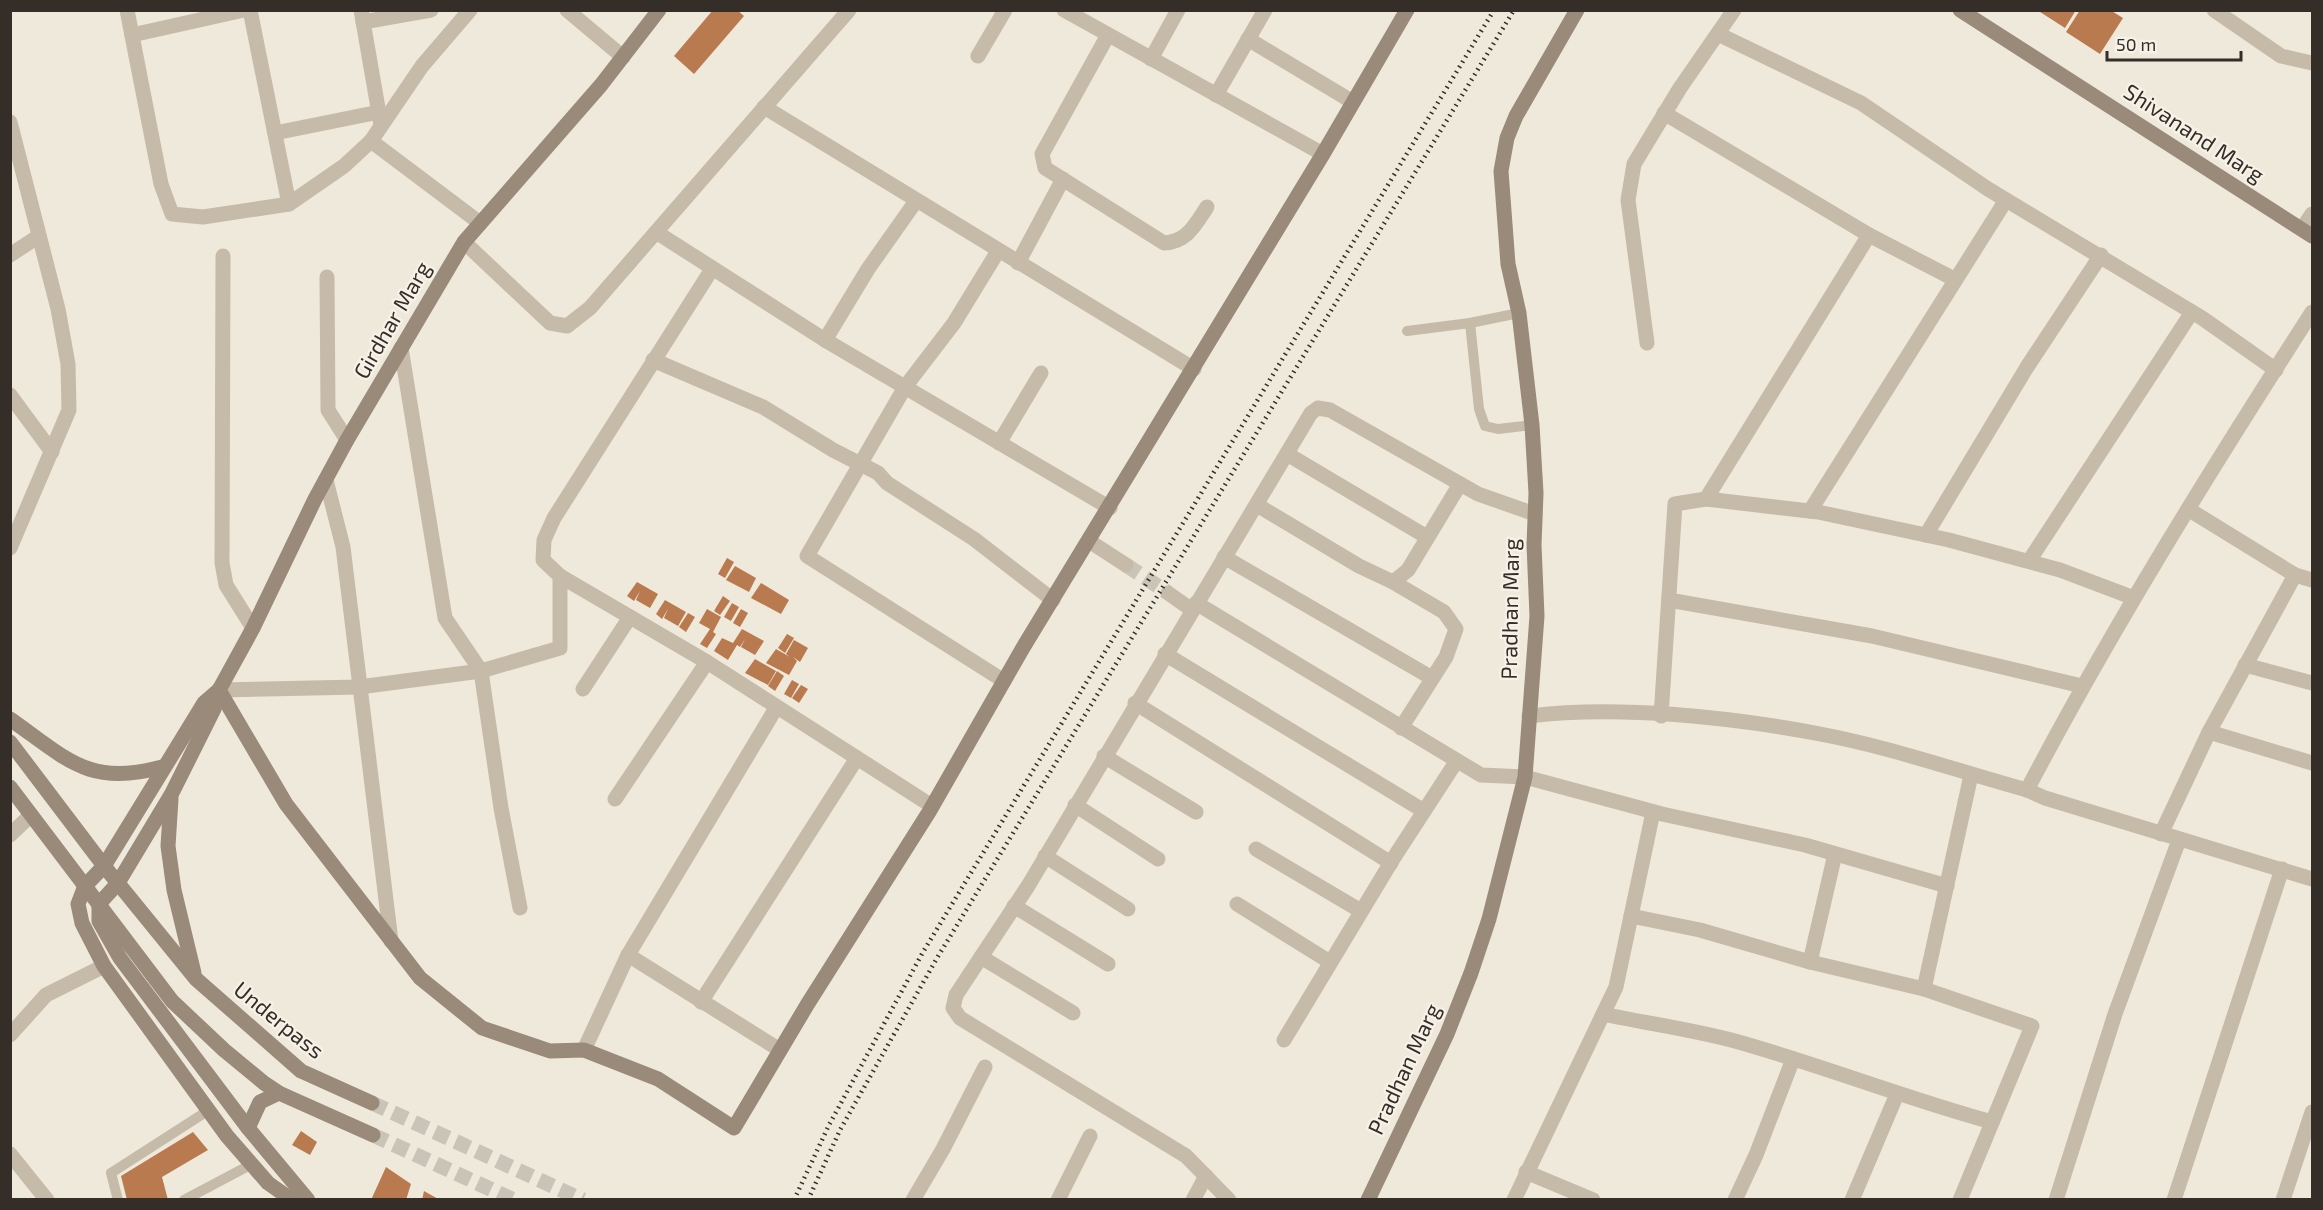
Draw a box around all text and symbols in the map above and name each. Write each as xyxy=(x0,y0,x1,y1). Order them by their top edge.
scale bar xyxy=(2107,24,2240,62)
text: 50 m xyxy=(2116,33,2156,55)
street label: Shivanand Marg xyxy=(2120,77,2269,187)
street label: Girdhar Marg xyxy=(347,256,435,383)
street label: Pradhan Marg xyxy=(1495,538,1523,680)
street label: Underpass xyxy=(230,975,330,1063)
street label: Pradhan Marg xyxy=(1361,999,1445,1138)

